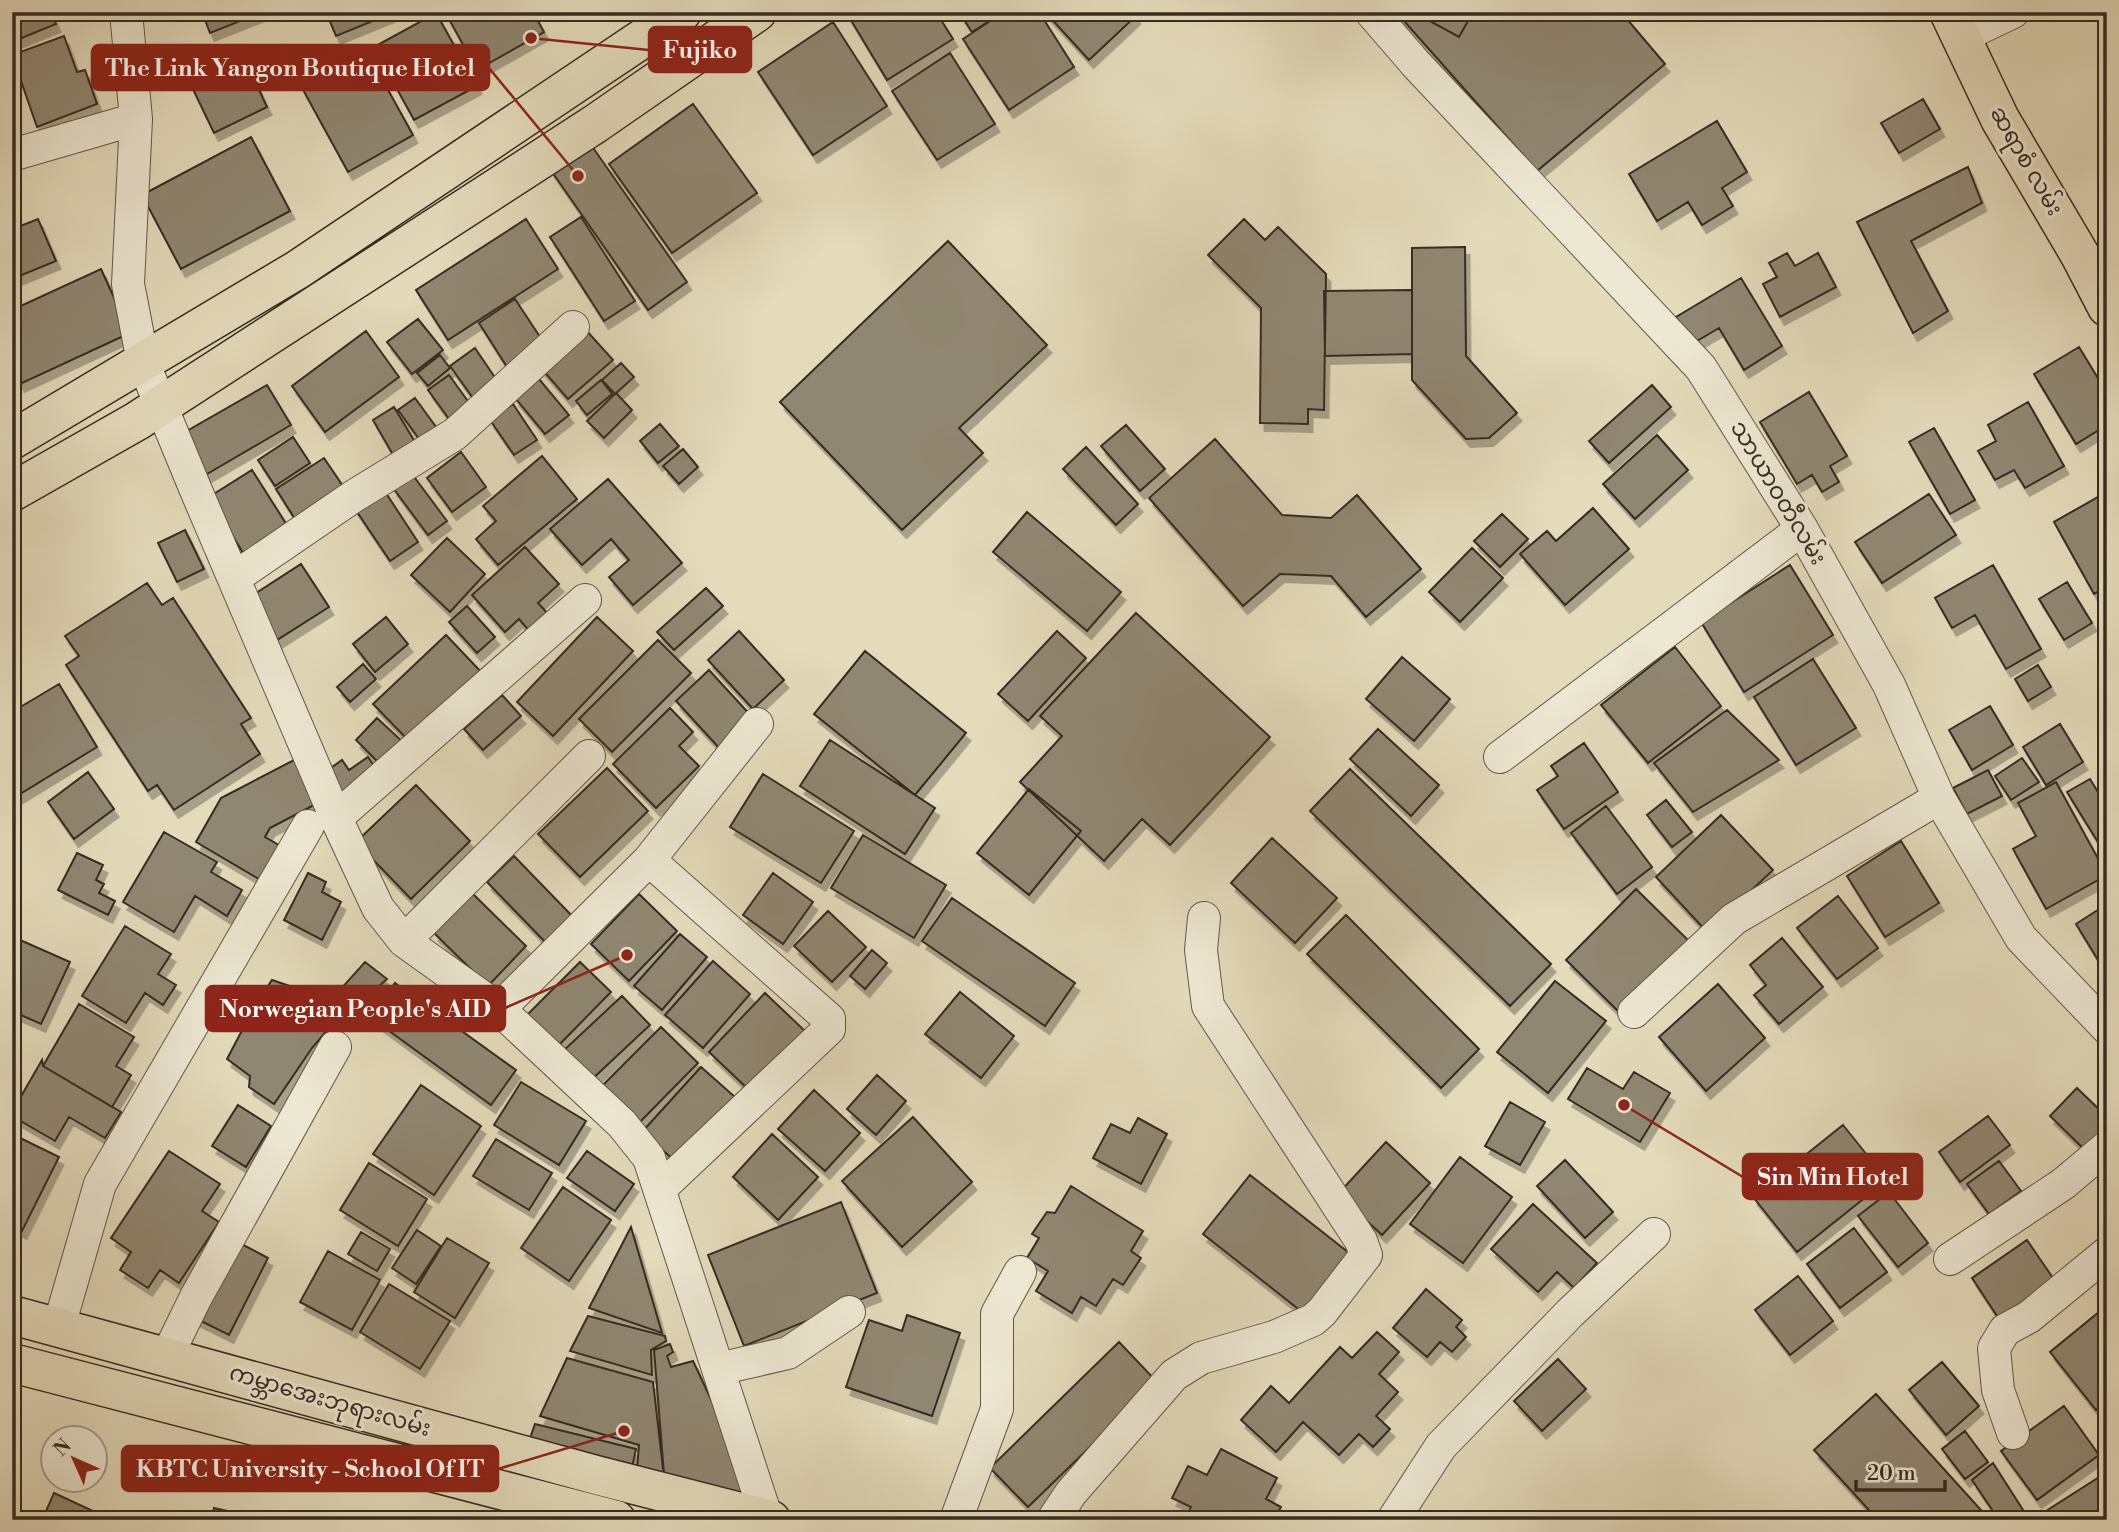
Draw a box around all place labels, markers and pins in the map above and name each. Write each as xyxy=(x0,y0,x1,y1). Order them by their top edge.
callout: Fujiko xyxy=(649,27,751,72)
callout: The Link Yangon Boutique Hotel xyxy=(92,45,489,90)
callout: Norwegian People's AID xyxy=(206,986,505,1031)
callout: Sin Min Hotel xyxy=(1743,1154,1922,1199)
callout: KBTC University - School Of IT xyxy=(122,1446,498,1491)

